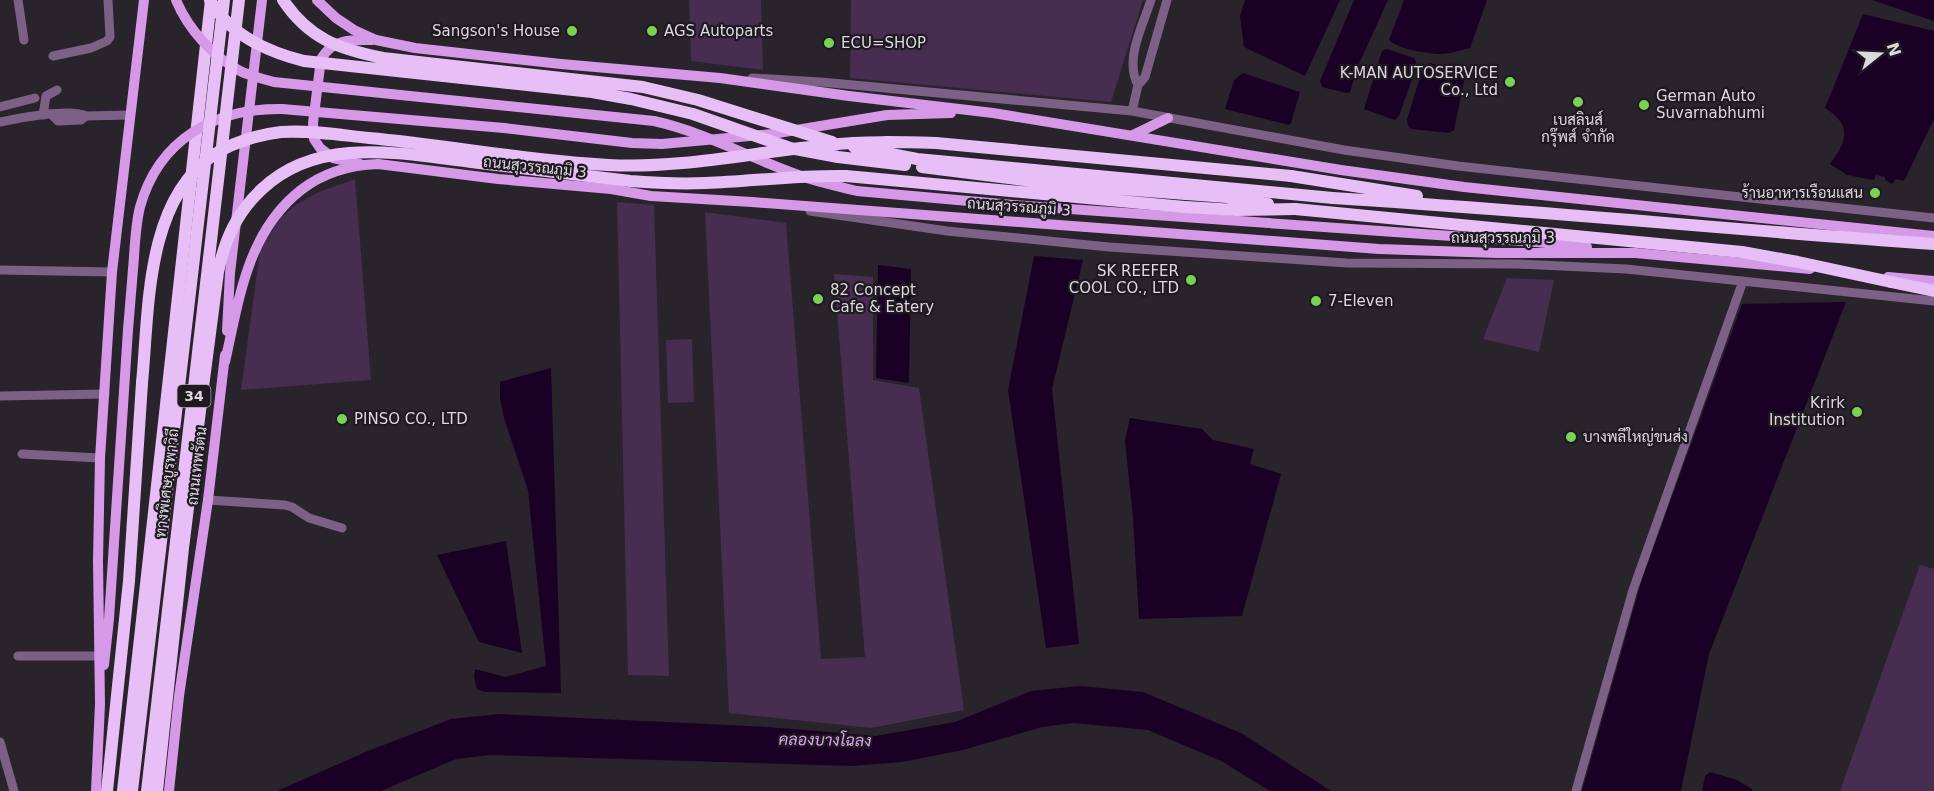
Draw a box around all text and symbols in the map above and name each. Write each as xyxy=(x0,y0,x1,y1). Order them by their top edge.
place label: Sangson's House xyxy=(432,22,560,40)
place label: AGS Autoparts xyxy=(664,22,773,40)
marker: Sangson's House xyxy=(565,24,579,38)
marker: AGS Autoparts xyxy=(645,24,659,38)
north arrow xyxy=(1850,24,1910,84)
place label: ECU=SHOP xyxy=(841,34,926,52)
marker: ECU=SHOP xyxy=(822,36,836,50)
text: N xyxy=(1883,40,1905,59)
place label: K-MAN AUTOSERVICE Co., Ltd xyxy=(1340,64,1498,99)
marker: K-MAN AUTOSERVICE Co., Ltd xyxy=(1503,75,1517,89)
place label: German Auto Suvarnabhumi xyxy=(1656,87,1765,122)
marker: เบสลินส์ กรุ๊พส์ จำกัด xyxy=(1571,95,1585,109)
marker: German Auto Suvarnabhumi xyxy=(1637,98,1651,112)
place label: เบสลินส์ กรุ๊พส์ จำกัด xyxy=(1541,110,1615,148)
street label: ถนนสุวรรณภูมิ 3 xyxy=(482,153,588,183)
place label: ร้านอาหารเรือนแสน xyxy=(1742,183,1863,202)
marker: ร้านอาหารเรือนแสน xyxy=(1868,186,1882,200)
street label: ถนนสุวรรณภูมิ 3 xyxy=(966,194,1071,222)
street label: ถนนสุวรรณภูมิ 3 xyxy=(1451,229,1555,249)
place label: SK REEFER COOL CO., LTD xyxy=(1069,262,1179,297)
marker: SK REEFER COOL CO., LTD xyxy=(1184,273,1198,287)
place label: 82 Concept Cafe & Eatery xyxy=(830,281,934,316)
marker: 82 Concept Cafe & Eatery xyxy=(811,292,825,306)
place label: 7-Eleven xyxy=(1328,292,1393,310)
marker: 7-Eleven xyxy=(1309,294,1323,308)
road number: 34 xyxy=(178,385,210,407)
place label: Krirk Institution xyxy=(1769,394,1845,429)
marker: Krirk Institution xyxy=(1850,405,1864,419)
place label: PINSO CO., LTD xyxy=(354,410,468,428)
marker: PINSO CO., LTD xyxy=(335,412,349,426)
street label: ถนนเทพรัตน xyxy=(183,426,211,506)
street label: ทางพิเศษบูรพาวิถี xyxy=(150,427,184,539)
place label: บางพลีใหญ่ขนส่ง xyxy=(1583,427,1688,446)
marker: บางพลีใหญ่ขนส่ง xyxy=(1564,430,1578,444)
water label: คลองบางโฉลง xyxy=(779,728,872,750)

